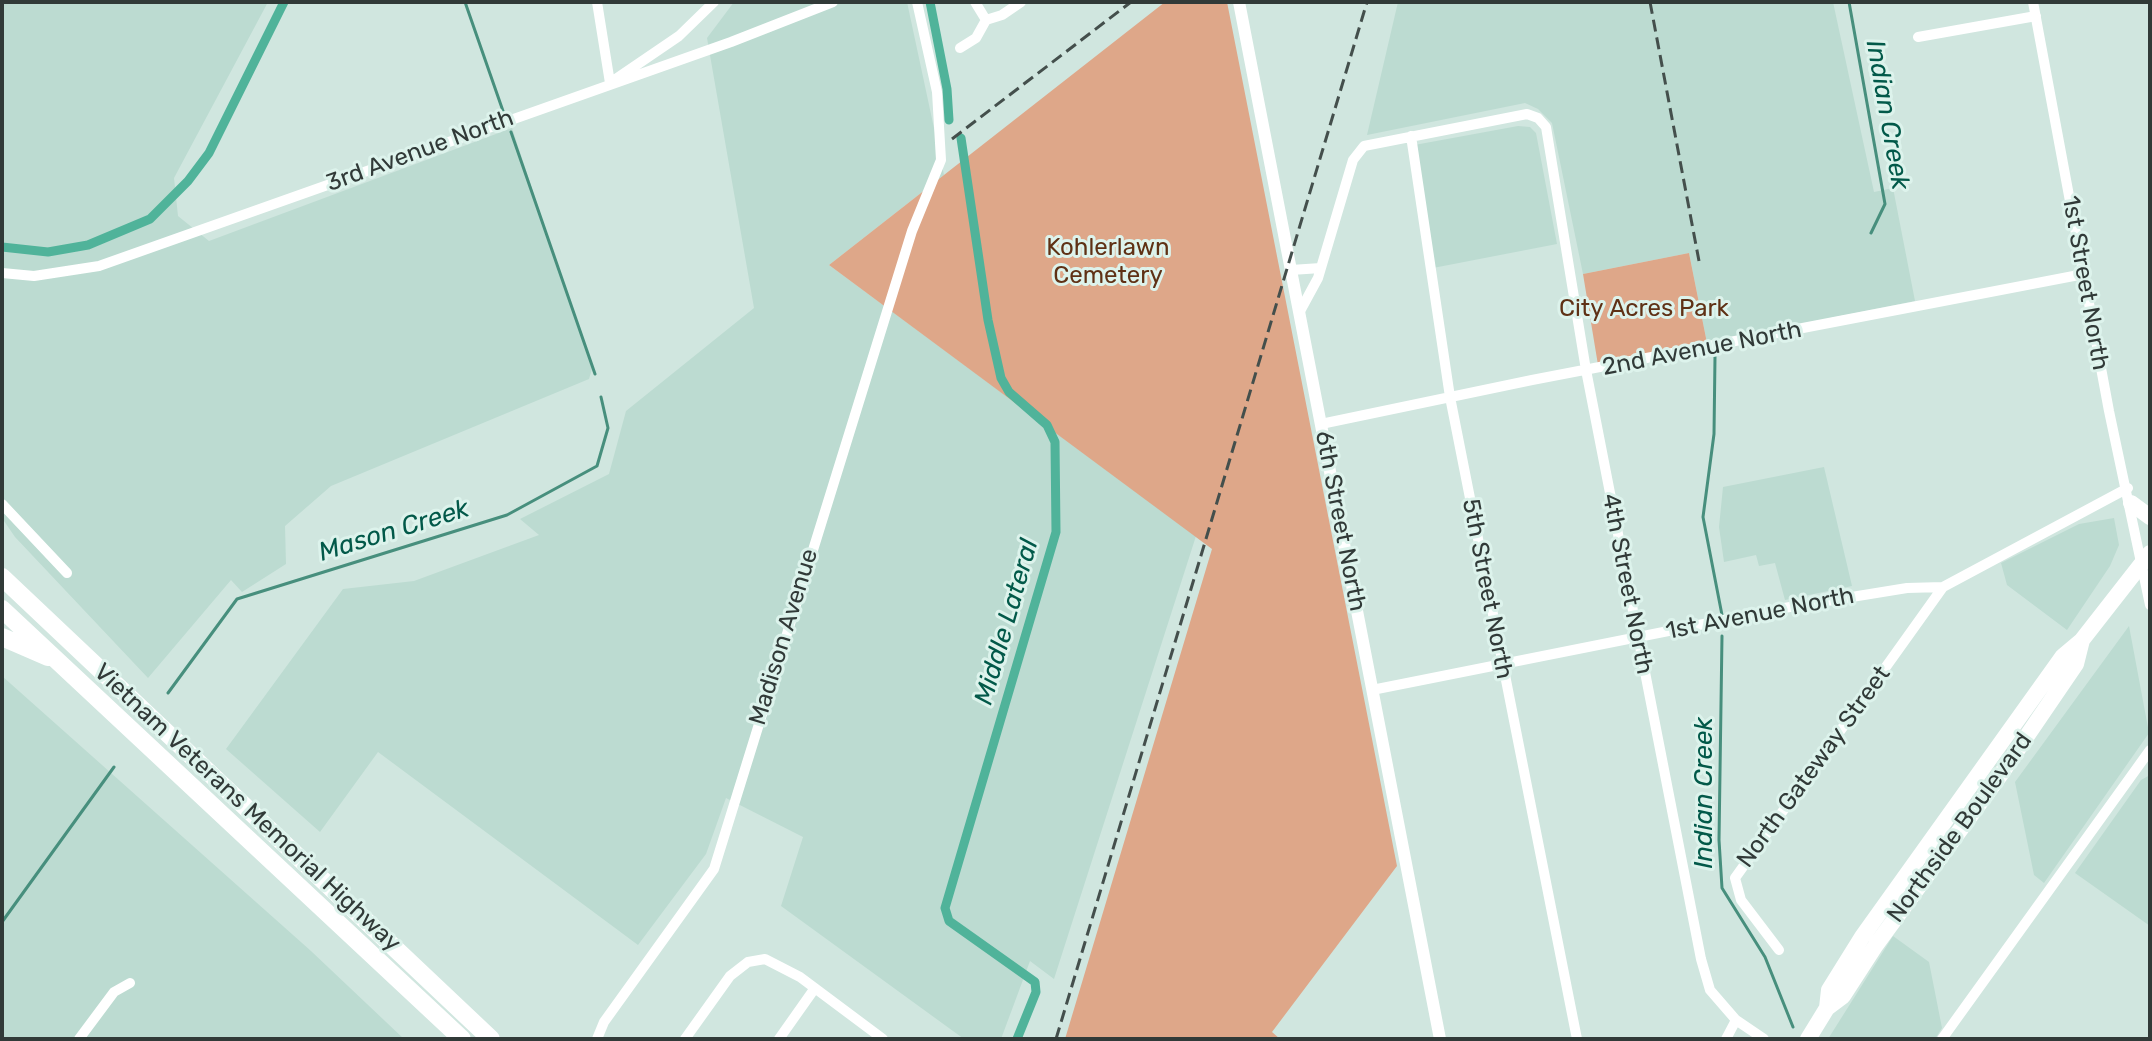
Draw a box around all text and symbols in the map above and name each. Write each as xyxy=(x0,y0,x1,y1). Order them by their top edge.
water label: Indian Creek xyxy=(1858,38,1916,192)
street label: 3rd Avenue North xyxy=(323,104,517,198)
street label: 1st Street North xyxy=(2055,194,2115,372)
park label: Kohlerlawn Cemetery xyxy=(1046,234,1170,290)
park label: City Acres Park xyxy=(1559,295,1729,323)
street label: 2nd Avenue North xyxy=(1600,316,1804,382)
street label: 6th Street North xyxy=(1308,428,1372,614)
street label: 4th Street North xyxy=(1595,491,1659,677)
water label: Mason Creek xyxy=(315,493,473,569)
street label: 5th Street North xyxy=(1455,496,1519,682)
water label: Middle Lateral xyxy=(968,536,1046,708)
street label: Madison Avenue xyxy=(743,545,825,729)
street label: 1st Avenue North xyxy=(1663,582,1857,646)
street label: Vietnam Veterans Memorial Highway xyxy=(88,658,406,958)
street label: North Gateway Street xyxy=(1731,661,1897,873)
water label: Indian Creek xyxy=(1688,717,1720,869)
street label: Northside Boulevard xyxy=(1881,727,2039,929)

